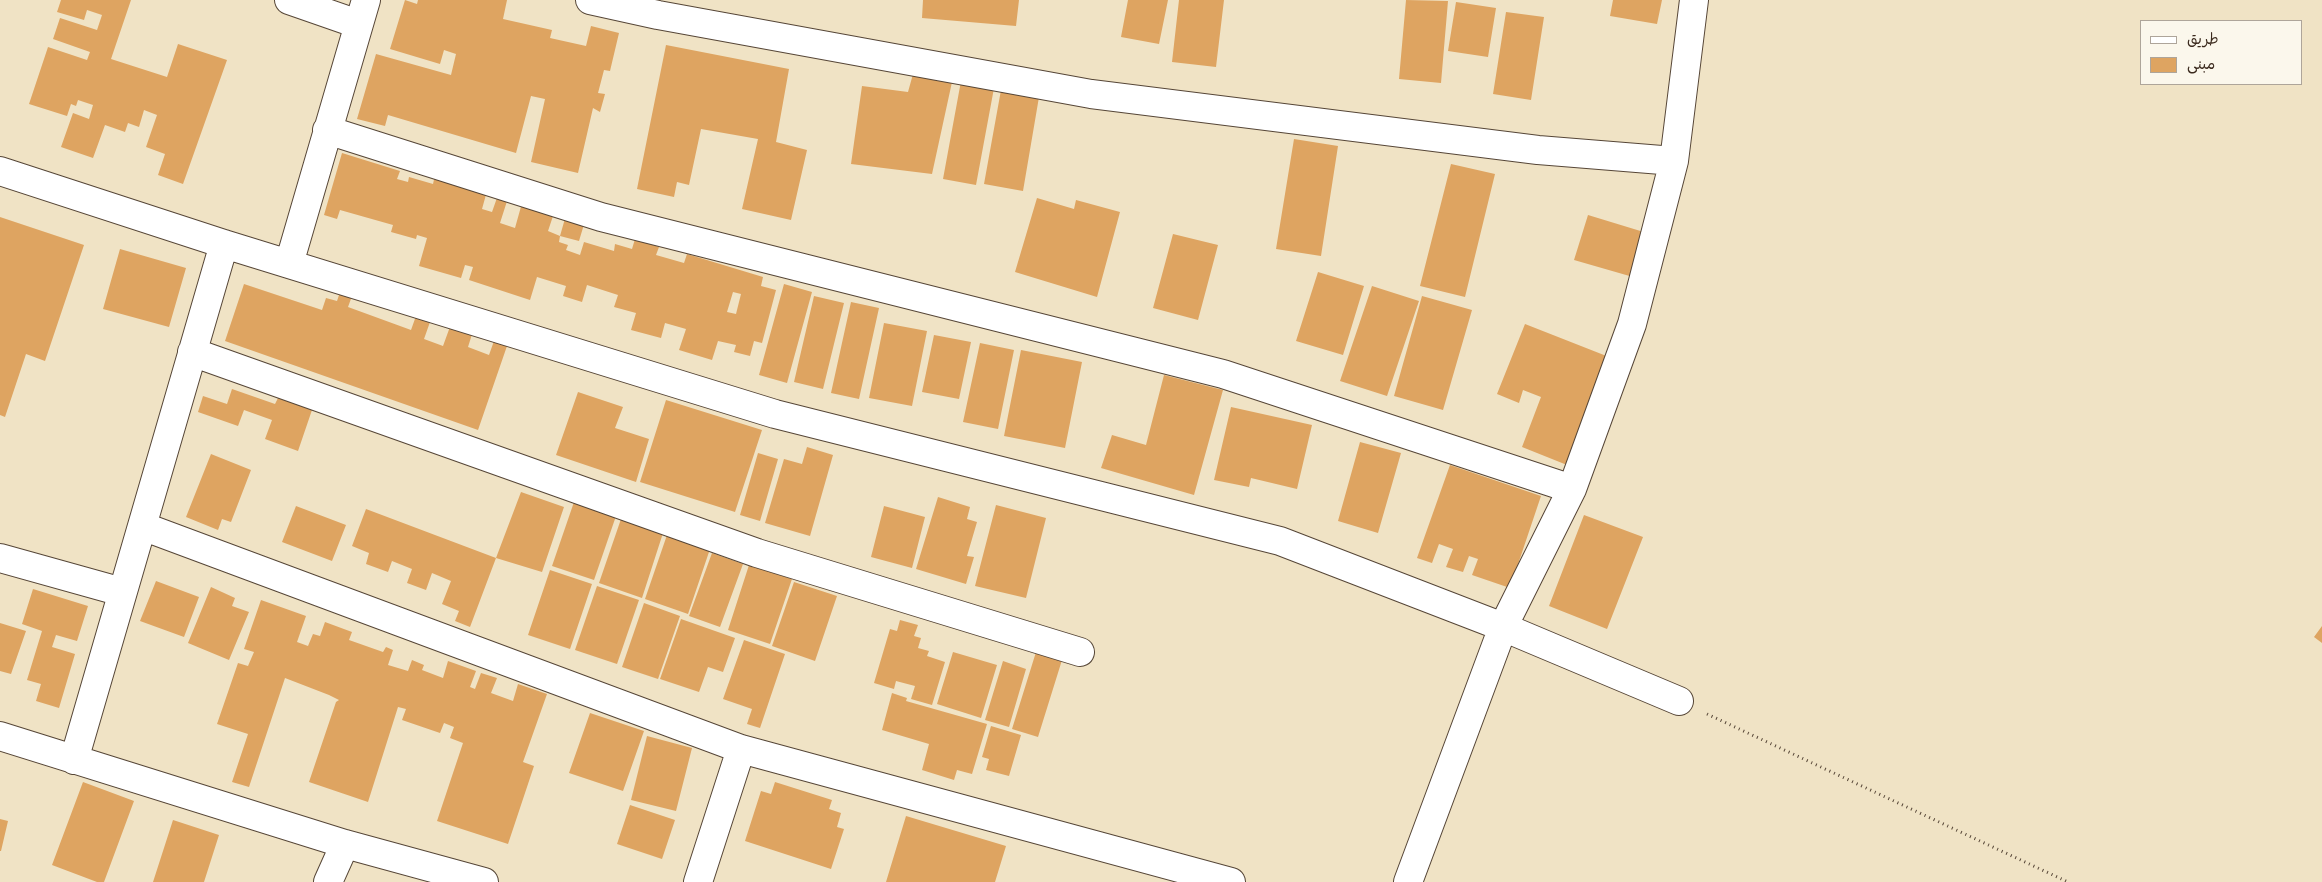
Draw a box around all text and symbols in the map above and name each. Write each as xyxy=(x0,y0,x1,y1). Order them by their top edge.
legend xyxy=(2140,20,2302,85)
text: طريق xyxy=(2187,29,2219,48)
text: مبنى xyxy=(2187,54,2215,73)

